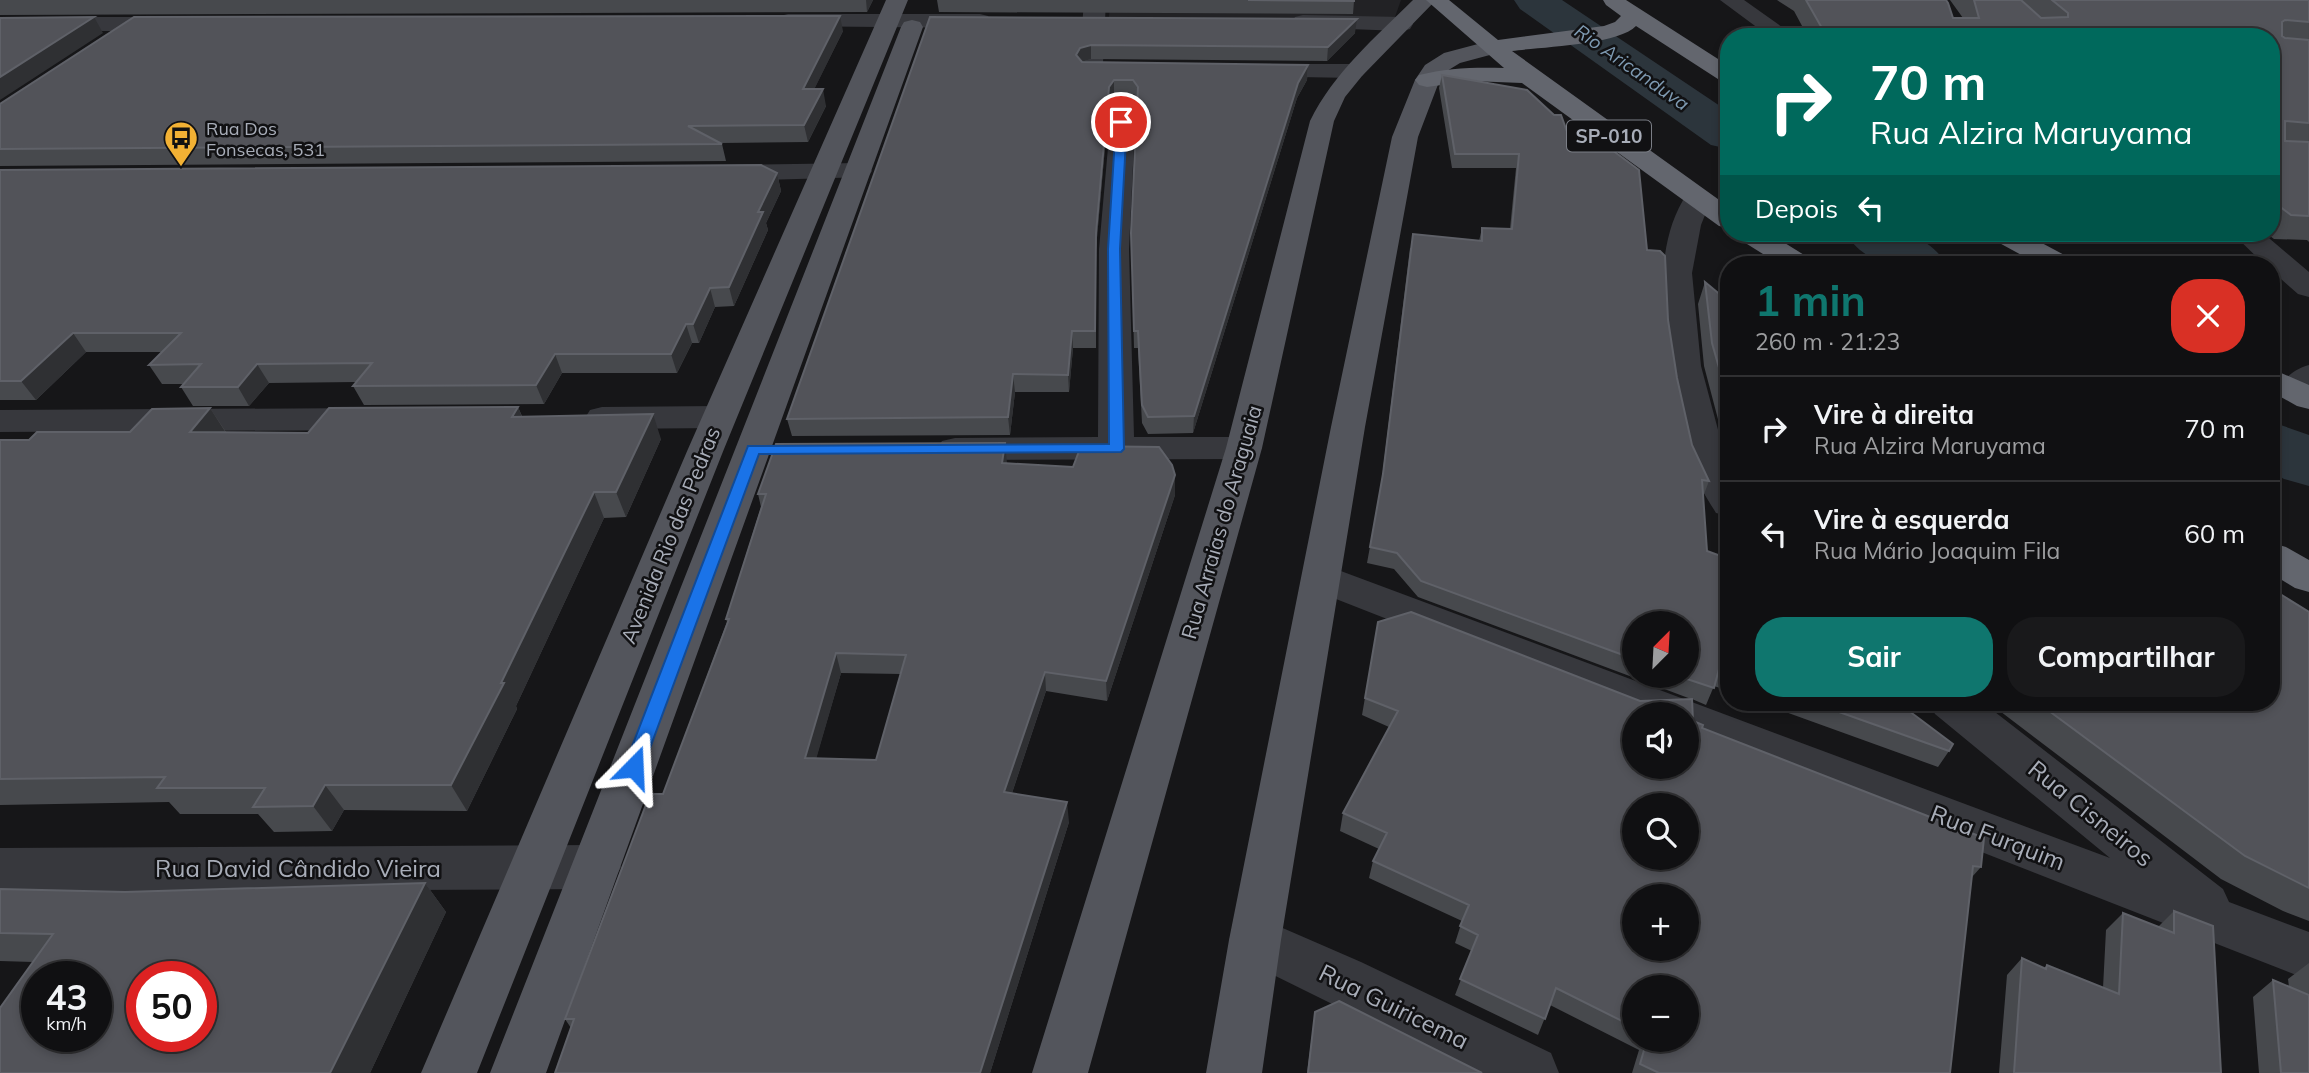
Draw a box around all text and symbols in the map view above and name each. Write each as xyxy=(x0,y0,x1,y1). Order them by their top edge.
water label: Rio Aricanduva xyxy=(1570,19,1694,115)
text: 70 m xyxy=(1870,51,1986,112)
icon: right xyxy=(1755,56,1846,147)
pin xyxy=(1091,92,1151,152)
icon: arrive xyxy=(1102,103,1140,141)
text: Rua Alzira Maruyama xyxy=(1870,112,2192,152)
place label: Rua Dos Fonsecas, 531 xyxy=(206,117,325,161)
bus stop icon: Rua Dos Fonsecas, 531 xyxy=(162,119,200,168)
road number: SP-010 xyxy=(1567,120,1651,152)
icon: left xyxy=(1852,189,1890,227)
text: Depois xyxy=(1755,192,1838,225)
text: 1 min xyxy=(1755,274,1866,327)
button: close xyxy=(2171,279,2245,353)
text: 260 m · 21:23 xyxy=(1755,327,1900,356)
text: Vire à direita xyxy=(1814,398,1974,431)
street label: Rua Arraias do Araguaia xyxy=(1175,402,1267,642)
icon: right xyxy=(1755,410,1793,448)
text: 70 m xyxy=(2184,412,2245,445)
street label: Avenida Rio das Pedras xyxy=(615,423,725,647)
text: Rua Alzira Maruyama xyxy=(1814,431,2046,460)
text: Vire à esquerda xyxy=(1814,503,2010,536)
icon: left xyxy=(1755,515,1793,553)
text: 60 m xyxy=(2184,517,2245,550)
text: Rua Mário Joaquim Fila xyxy=(1814,536,2060,565)
north arrow xyxy=(1622,611,1699,688)
map controls xyxy=(1622,611,1699,1052)
button: Sair xyxy=(1755,617,1993,697)
button: Compartilhar xyxy=(2007,617,2245,697)
button: sound xyxy=(1622,702,1699,779)
position arrow xyxy=(597,730,671,804)
street label: Rua Cisneiros xyxy=(2022,753,2160,873)
button: search xyxy=(1622,793,1699,870)
street label: Rua Furquim xyxy=(1926,798,2070,876)
street label: Rua David Cândido Vieira xyxy=(155,853,441,883)
button: + xyxy=(1622,884,1699,961)
street label: Rua Guiricema xyxy=(1314,957,1474,1055)
speed limit sign: 50 xyxy=(126,961,217,1052)
text: 43 xyxy=(45,975,88,1019)
button: − xyxy=(1622,975,1699,1052)
text: km/h xyxy=(46,1012,87,1035)

